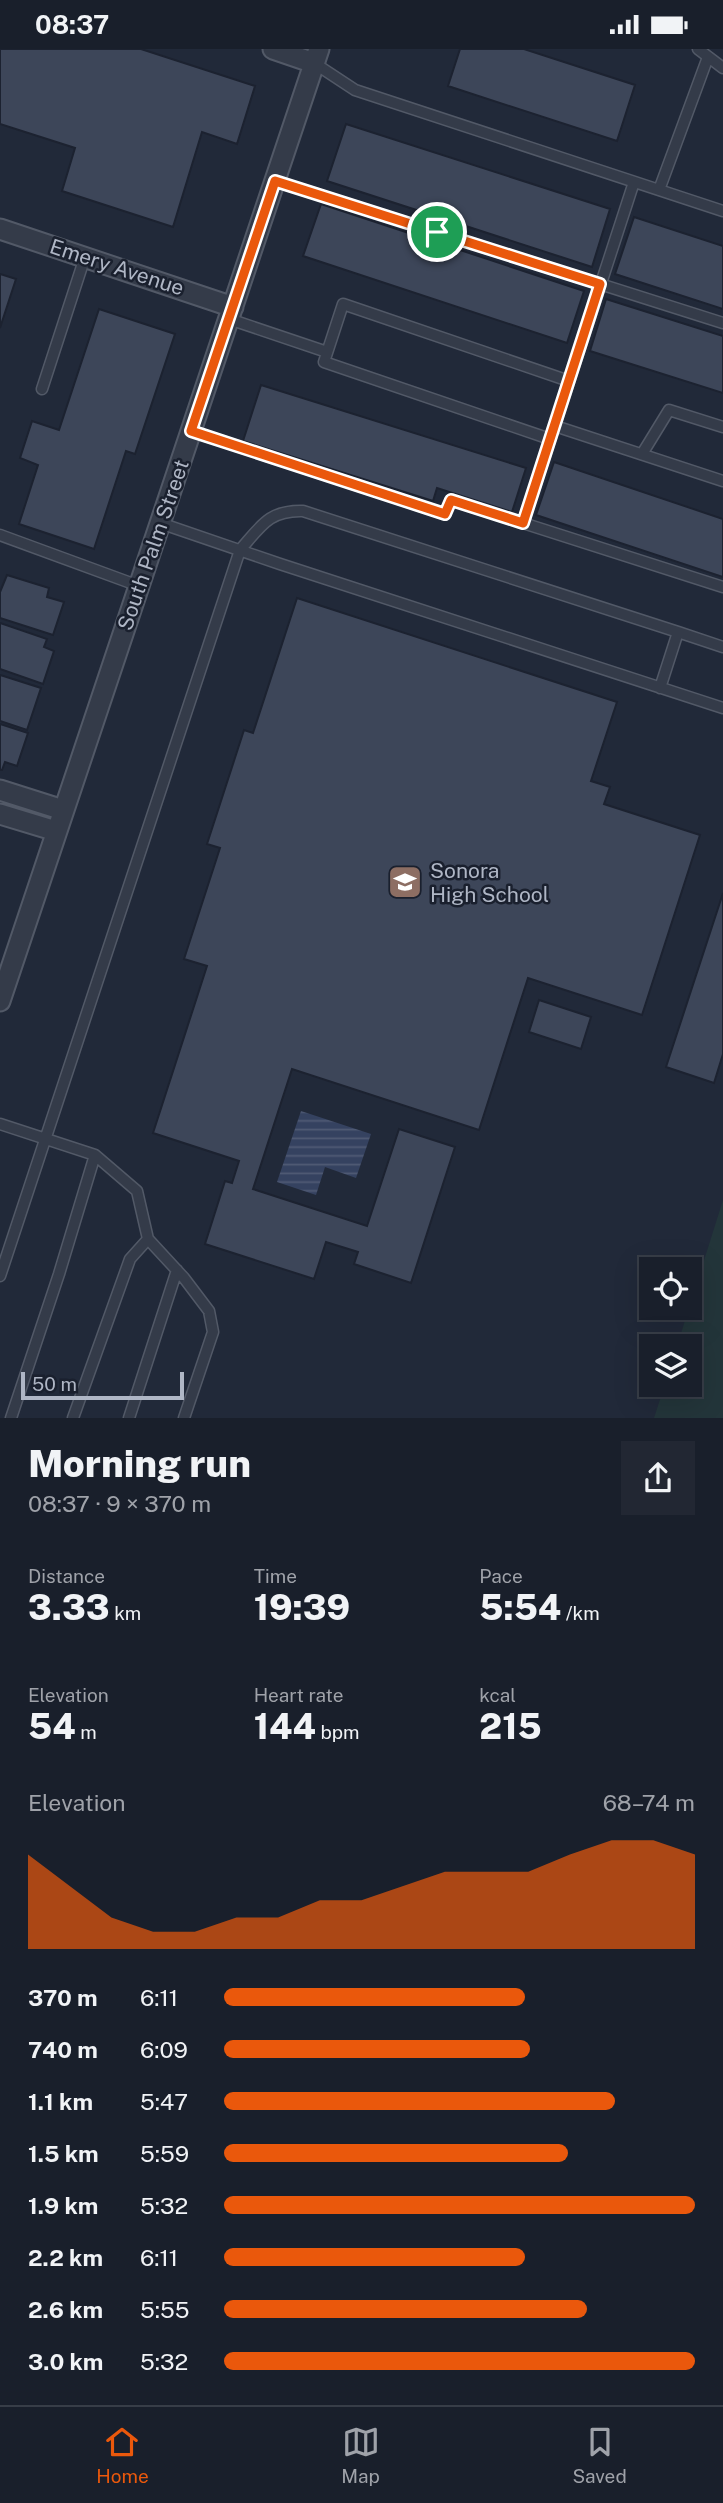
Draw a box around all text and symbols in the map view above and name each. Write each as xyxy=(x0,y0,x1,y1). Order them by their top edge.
text: 08:37 xyxy=(35,9,109,40)
pin xyxy=(407,202,467,262)
icon: arrive xyxy=(418,213,456,251)
street label: Emery Avenue xyxy=(47,234,187,300)
street label: South Palm Street xyxy=(112,456,194,634)
place label: Sonora High School xyxy=(430,858,549,907)
school or university icon: Sonora High School xyxy=(386,863,424,901)
map controls xyxy=(639,1257,702,1397)
button: locate xyxy=(639,1257,702,1320)
button: layers xyxy=(639,1334,702,1397)
scale bar xyxy=(21,1369,184,1401)
text: 50 m xyxy=(32,1373,77,1395)
text: Morning run xyxy=(28,1441,251,1486)
button: share xyxy=(621,1441,695,1515)
text: 08:37 · 9 × 370 m xyxy=(28,1490,211,1517)
text: Distance xyxy=(28,1565,105,1587)
text: Time xyxy=(254,1565,297,1587)
text: Pace xyxy=(479,1565,523,1587)
text: 3.33 xyxy=(28,1587,110,1628)
text: 19:39 xyxy=(254,1587,350,1628)
text: 5:54 xyxy=(479,1587,561,1628)
text: km xyxy=(110,1602,141,1624)
text: /km xyxy=(561,1602,600,1624)
text: Elevation xyxy=(28,1684,109,1706)
text: Heart rate xyxy=(254,1684,343,1706)
text: kcal xyxy=(479,1684,516,1706)
text: 54 xyxy=(28,1706,76,1747)
text: 144 xyxy=(254,1706,316,1747)
text: 215 xyxy=(479,1706,542,1747)
text: m xyxy=(76,1721,97,1743)
text: bpm xyxy=(316,1721,360,1743)
text: Elevation xyxy=(28,1789,126,1816)
text: 68–74 m xyxy=(603,1789,695,1816)
text: 370 m xyxy=(28,1984,98,2011)
text: 6:11 xyxy=(140,1984,178,2011)
text: 740 m xyxy=(28,2036,98,2063)
text: 6:09 xyxy=(140,2036,188,2063)
text: 1.1 km xyxy=(28,2088,93,2115)
text: 5:47 xyxy=(140,2088,188,2115)
text: 1.5 km xyxy=(28,2140,99,2167)
text: 5:59 xyxy=(140,2140,189,2167)
text: 1.9 km xyxy=(28,2192,98,2219)
text: 5:32 xyxy=(140,2192,188,2219)
text: 2.2 km xyxy=(28,2244,103,2271)
text: 6:11 xyxy=(140,2244,178,2271)
text: 2.6 km xyxy=(28,2296,103,2323)
text: 5:55 xyxy=(140,2296,189,2323)
text: 3.0 km xyxy=(28,2348,103,2375)
text: 5:32 xyxy=(140,2348,188,2375)
tab: Home xyxy=(96,2423,149,2487)
tab: Map xyxy=(341,2423,380,2487)
tab: Saved xyxy=(572,2423,627,2487)

